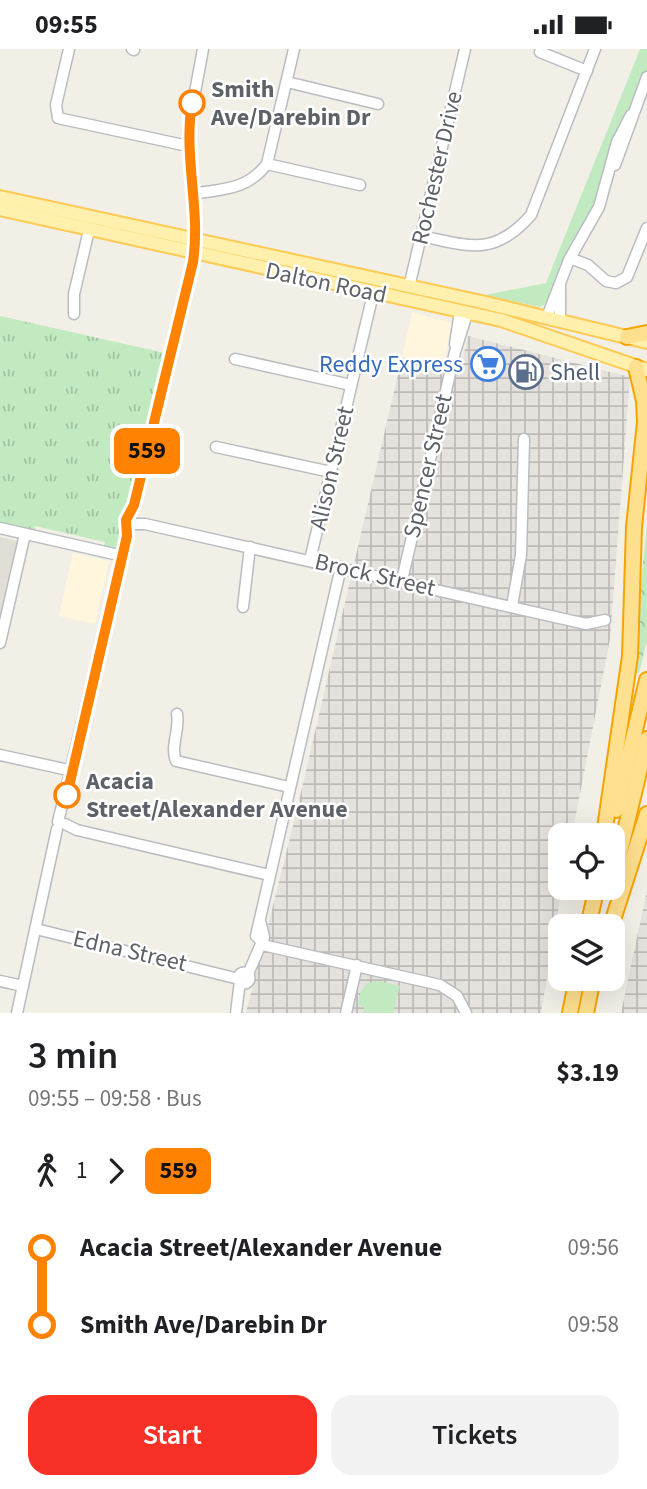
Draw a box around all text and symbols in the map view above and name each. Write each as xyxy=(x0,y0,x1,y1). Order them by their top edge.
text: 09:55 xyxy=(35,6,98,43)
place label: Smith Ave/Darebin Dr xyxy=(210,72,371,135)
street label: Rochester Drive xyxy=(402,88,472,248)
marker: Smith Ave/Darebin Dr xyxy=(179,90,205,116)
street label: Dalton Road xyxy=(262,253,390,313)
supermarket icon: Reddy Express xyxy=(469,345,507,383)
place label: Reddy Express xyxy=(319,347,463,382)
fuel station icon: Shell xyxy=(507,353,545,391)
place label: Shell xyxy=(550,355,600,390)
street label: Spencer Street xyxy=(394,391,462,541)
street label: Alison Street xyxy=(301,403,363,533)
line badge: 559 xyxy=(107,428,187,474)
text: 559 xyxy=(128,433,166,468)
street label: Brock Street xyxy=(311,544,439,606)
place label: Acacia Street/Alexander Avenue xyxy=(85,764,348,827)
marker: Acacia Street/Alexander Avenue xyxy=(54,782,80,808)
map controls xyxy=(548,823,625,991)
button: locate xyxy=(548,823,625,900)
button: layers xyxy=(548,914,625,991)
street label: Edna Street xyxy=(70,921,190,981)
text: 3 min xyxy=(28,1029,118,1083)
text: $3.19 xyxy=(556,1054,619,1091)
text: 09:55 – 09:58 · Bus xyxy=(28,1082,202,1115)
icon: walk xyxy=(28,1152,66,1190)
icon: forward xyxy=(97,1152,135,1190)
text: 559 xyxy=(159,1153,197,1188)
text: 1 xyxy=(76,1154,87,1187)
text: Acacia Street/Alexander Avenue xyxy=(80,1229,442,1266)
text: 09:56 xyxy=(568,1231,619,1264)
text: Smith Ave/Darebin Dr xyxy=(80,1306,327,1343)
text: 09:58 xyxy=(568,1308,619,1341)
button: Start xyxy=(28,1395,317,1475)
button: Tickets xyxy=(331,1395,619,1475)

